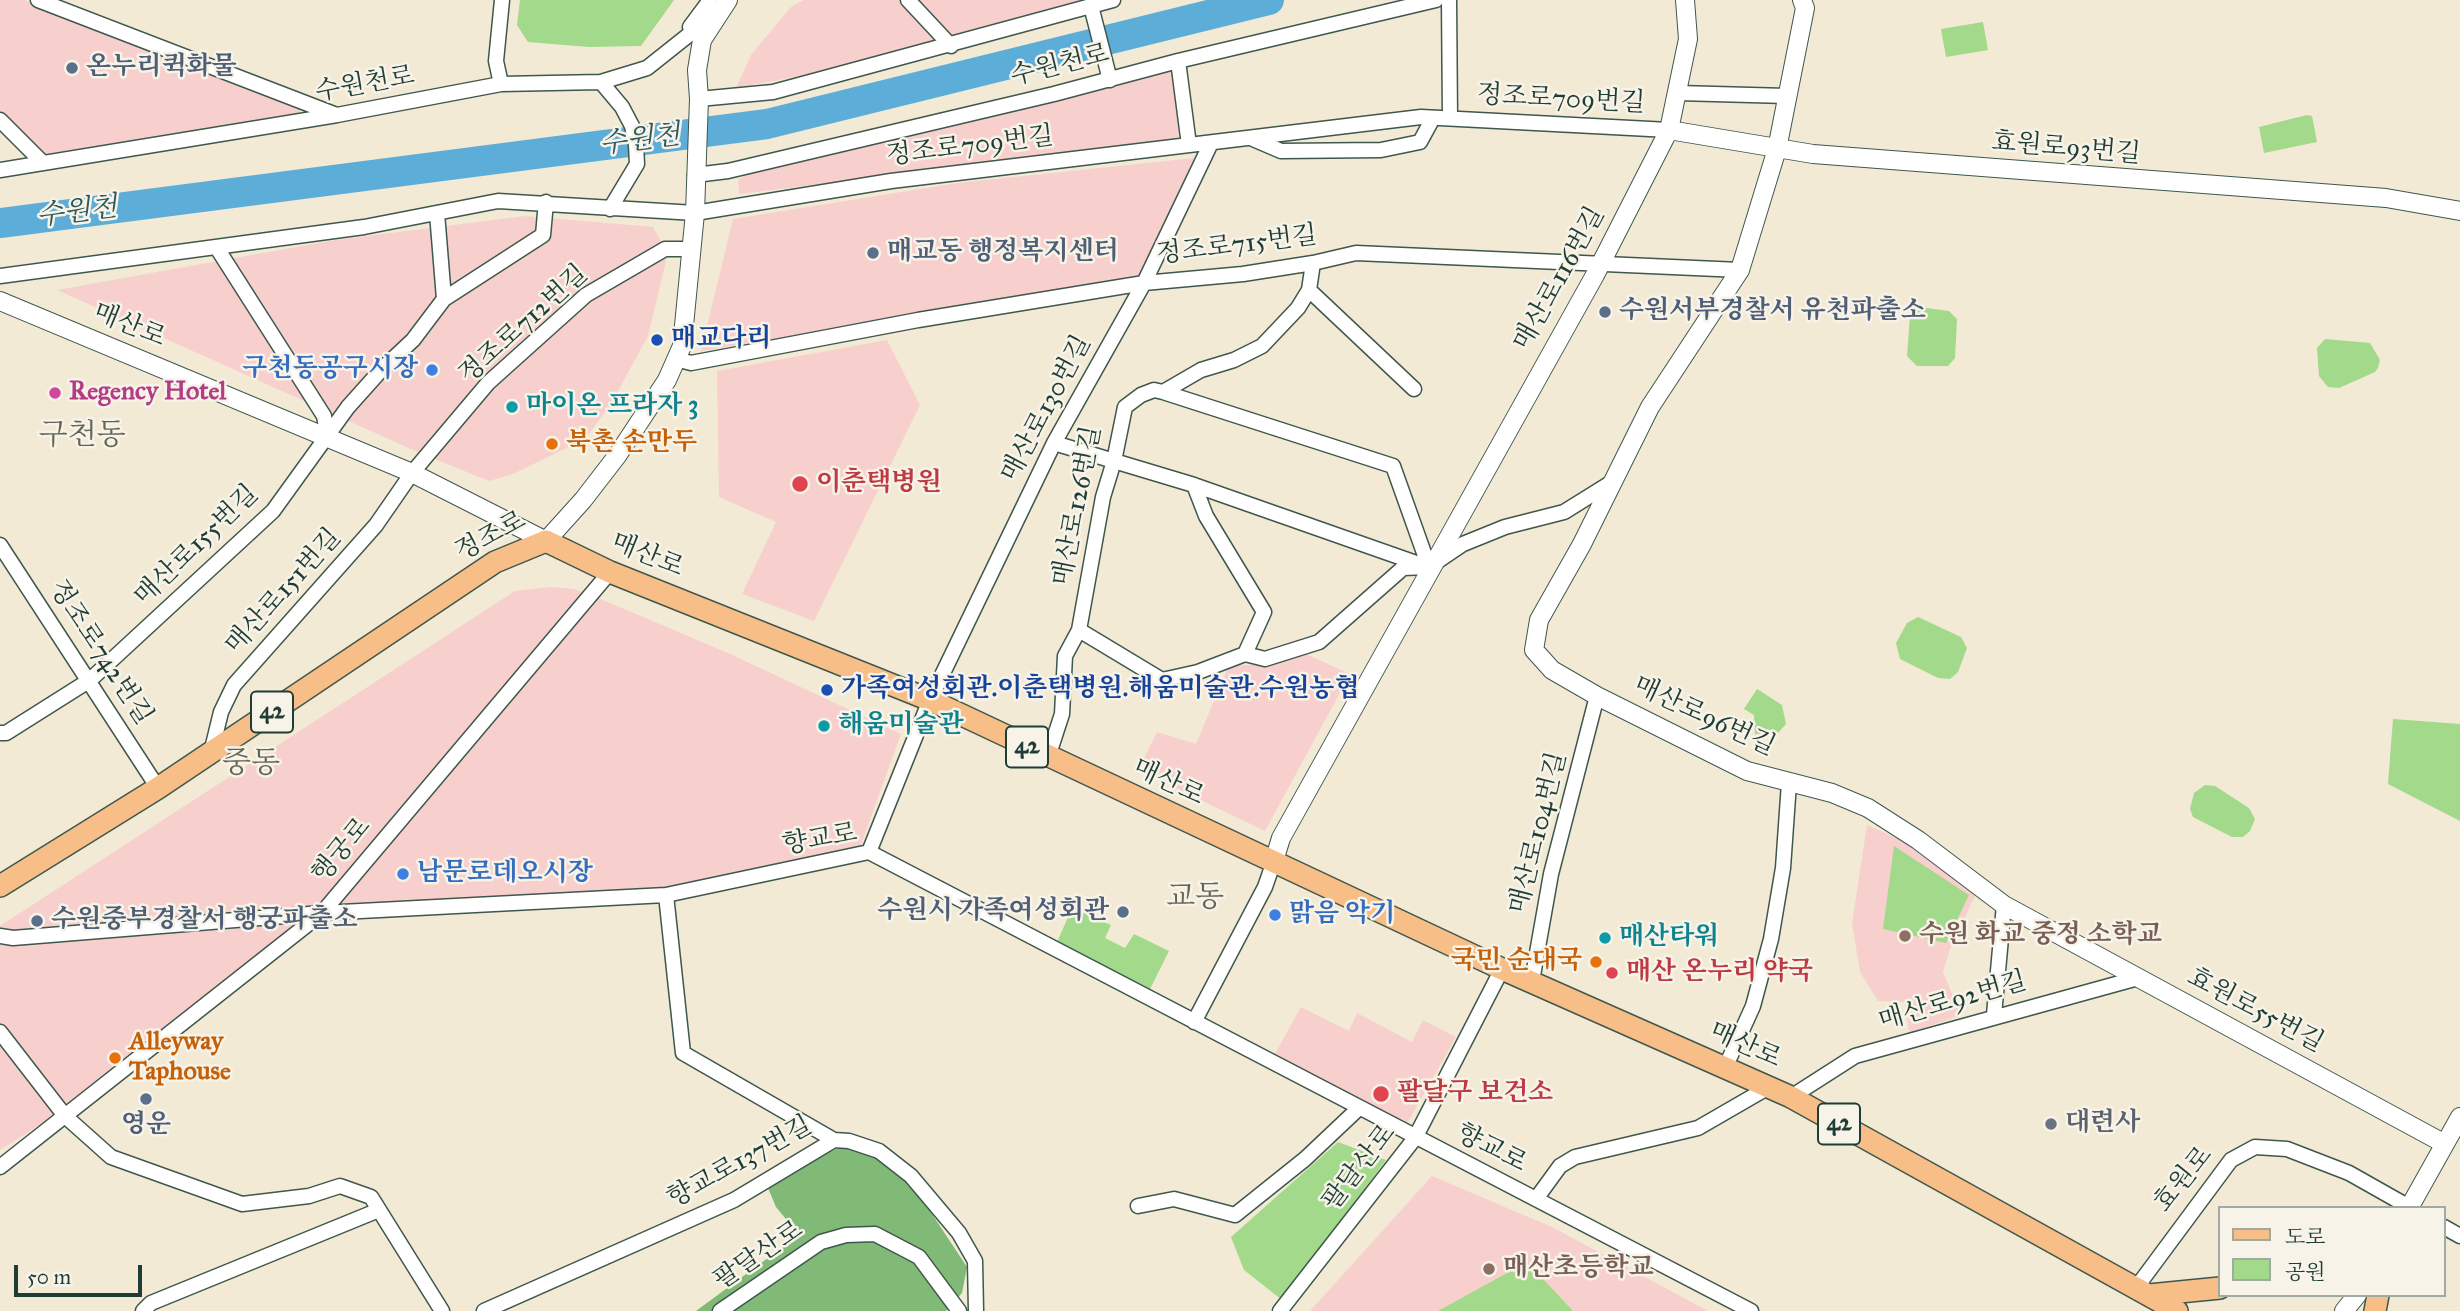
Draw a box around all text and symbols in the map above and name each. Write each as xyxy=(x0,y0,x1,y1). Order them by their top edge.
street label: 수원천로 xyxy=(1007,39,1113,93)
place label: 온누리퀵화물 xyxy=(86,52,237,84)
marker: 온누리퀵화물 xyxy=(64,60,80,76)
street label: 수원천로 xyxy=(313,61,417,109)
street label: 정조로709번길 xyxy=(1476,80,1646,120)
water label: 수원천 xyxy=(598,119,682,163)
street label: 정조로709번길 xyxy=(884,121,1056,173)
street label: 효원로93번길 xyxy=(1990,127,2142,171)
water label: 수원천 xyxy=(35,191,119,235)
street label: 매산로116번길 xyxy=(1508,202,1612,356)
street label: 정조로715번길 xyxy=(1155,221,1319,271)
place label: 매교동 행정복지센터 xyxy=(887,237,1119,269)
marker: 매교동 행정복지센터 xyxy=(865,245,881,261)
street label: 정조로712번길 xyxy=(453,259,595,391)
place label: 수원서부경찰서 유천파출소 xyxy=(1619,296,1926,328)
street label: 매산로 xyxy=(88,297,170,355)
marker: 수원서부경찰서 유천파출소 xyxy=(1597,304,1613,320)
place label: 매교다리 xyxy=(671,324,771,356)
street label: 매산로130번길 xyxy=(995,330,1099,488)
marker: 매교다리 xyxy=(649,332,665,348)
place label: 구천동공구시장 xyxy=(242,354,418,386)
marker: 구천동공구시장 xyxy=(424,362,440,378)
place label: Regency Hotel xyxy=(69,377,226,409)
marker: Regency Hotel xyxy=(47,385,63,401)
place label: 마이온 프라자 3 xyxy=(526,391,698,423)
marker: 마이온 프라자 3 xyxy=(504,399,520,415)
district label: 구천동 xyxy=(39,419,125,455)
street label: 매산로126번길 xyxy=(1047,424,1109,588)
place label: 북촌 손만두 xyxy=(566,428,697,460)
marker: 북촌 손만두 xyxy=(544,436,560,452)
place label: 이춘택병원 xyxy=(816,468,942,500)
marker: 이춘택병원 xyxy=(790,474,810,494)
street label: 매산로155번길 xyxy=(129,479,265,613)
street label: 정조로 xyxy=(450,506,532,568)
street label: 매산로151번길 xyxy=(220,523,348,661)
street label: 매산로 xyxy=(606,527,688,585)
street label: 정조로742번길 xyxy=(42,575,158,731)
street label: 매산로96번길 xyxy=(1628,671,1780,763)
place label: 가족여성회관.이춘택병원.해움미술관.수원농협 xyxy=(841,674,1360,706)
marker: 가족여성회관.이춘택병원.해움미술관.수원농협 xyxy=(819,682,835,698)
road number: 42 xyxy=(251,692,293,732)
place label: 해움미술관 xyxy=(838,710,964,742)
marker: 해움미술관 xyxy=(816,718,832,734)
road number: 42 xyxy=(1006,726,1048,768)
district label: 중동 xyxy=(222,747,280,783)
street label: 매산로104번길 xyxy=(1504,749,1574,917)
street label: 매산로 xyxy=(1127,753,1209,813)
street label: 행궁로 xyxy=(306,812,378,890)
street label: 향교로 xyxy=(780,818,860,862)
place label: 남문로데오시장 xyxy=(417,858,593,890)
marker: 남문로데오시장 xyxy=(395,866,411,882)
district label: 교동 xyxy=(1166,881,1224,917)
place label: 수원시 가족여성회관 xyxy=(877,896,1109,928)
place label: 맑음 악기 xyxy=(1289,899,1395,931)
marker: 수원시 가족여성회관 xyxy=(1115,904,1131,920)
place label: 수원중부경찰서 행궁파출소 xyxy=(51,905,358,937)
marker: 맑음 악기 xyxy=(1267,907,1283,923)
marker: 수원중부경찰서 행궁파출소 xyxy=(29,913,45,929)
place label: 수원 화교 중정 소학교 xyxy=(1919,920,2162,952)
place label: 매산타워 xyxy=(1619,922,1719,954)
marker: 수원 화교 중정 소학교 xyxy=(1897,928,1913,944)
marker: 매산타워 xyxy=(1597,930,1613,946)
place label: 국민 순대국 xyxy=(1451,946,1582,978)
marker: 국민 순대국 xyxy=(1588,954,1604,970)
place label: 매산 온누리 약국 xyxy=(1626,957,1813,989)
street label: 효원로55번길 xyxy=(2182,962,2328,1060)
marker: 매산 온누리 약국 xyxy=(1604,965,1620,981)
street label: 매산로92번길 xyxy=(1875,966,2031,1038)
street label: 매산로 xyxy=(1704,1016,1786,1076)
place label: Alleyway Taphouse xyxy=(129,1027,231,1088)
marker: Alleyway Taphouse xyxy=(107,1050,123,1066)
place label: 팔달구 보건소 xyxy=(1397,1078,1553,1110)
marker: 팔달구 보건소 xyxy=(1371,1084,1391,1104)
marker: 영운 xyxy=(138,1091,154,1107)
road number: 42 xyxy=(1818,1104,1860,1144)
place label: 대련사 xyxy=(2065,1108,2140,1140)
place label: 영운 xyxy=(121,1110,171,1142)
street label: 향교로137번길 xyxy=(662,1111,818,1215)
marker: 대련사 xyxy=(2043,1116,2059,1132)
street label: 향교로 xyxy=(1450,1118,1532,1180)
street label: 팔달산로 xyxy=(1317,1119,1403,1217)
street label: 효원로 xyxy=(2148,1141,2220,1219)
legend xyxy=(2218,1206,2446,1297)
street label: 팔달산로 xyxy=(709,1215,809,1297)
text: 도로 xyxy=(2285,1224,2326,1250)
scale bar xyxy=(18,1252,145,1296)
place label: 매산초등학교 xyxy=(1503,1253,1654,1285)
text: 공원 xyxy=(2285,1259,2326,1285)
marker: 매산초등학교 xyxy=(1481,1261,1497,1277)
text: 50 m xyxy=(27,1264,71,1290)

